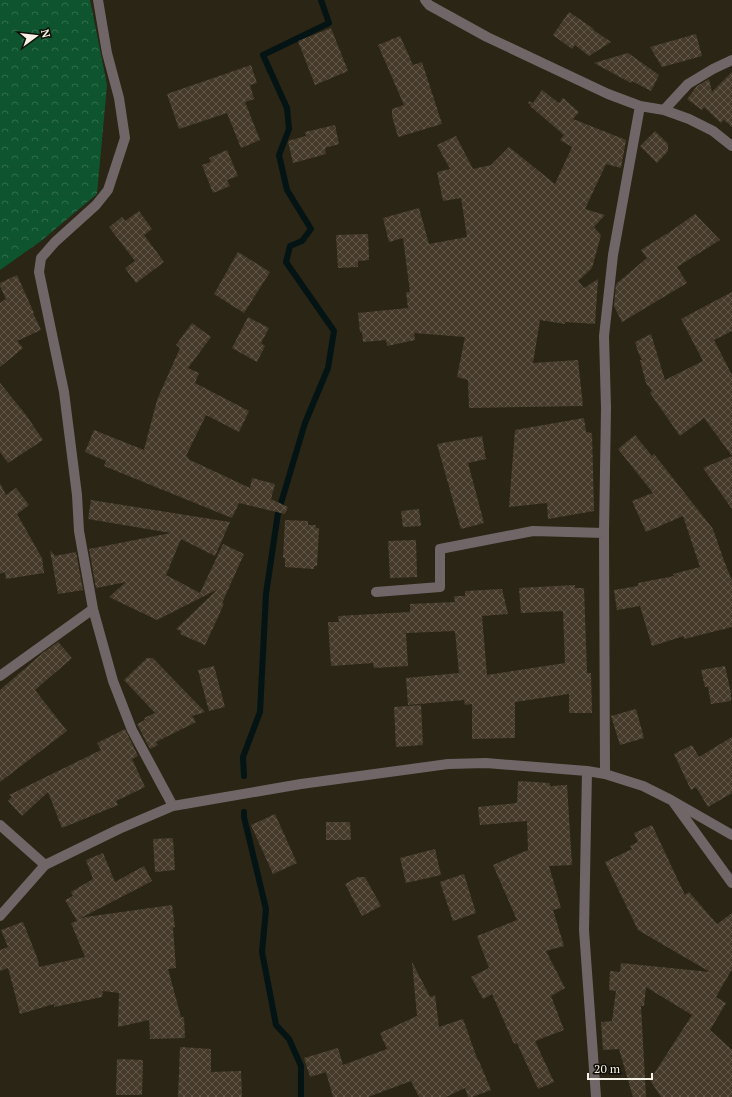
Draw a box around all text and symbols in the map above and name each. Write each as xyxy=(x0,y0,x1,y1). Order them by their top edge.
north arrow xyxy=(16,16,56,56)
text: N xyxy=(38,28,54,40)
scale bar xyxy=(588,1055,652,1081)
text: 20 m xyxy=(594,1061,621,1076)

